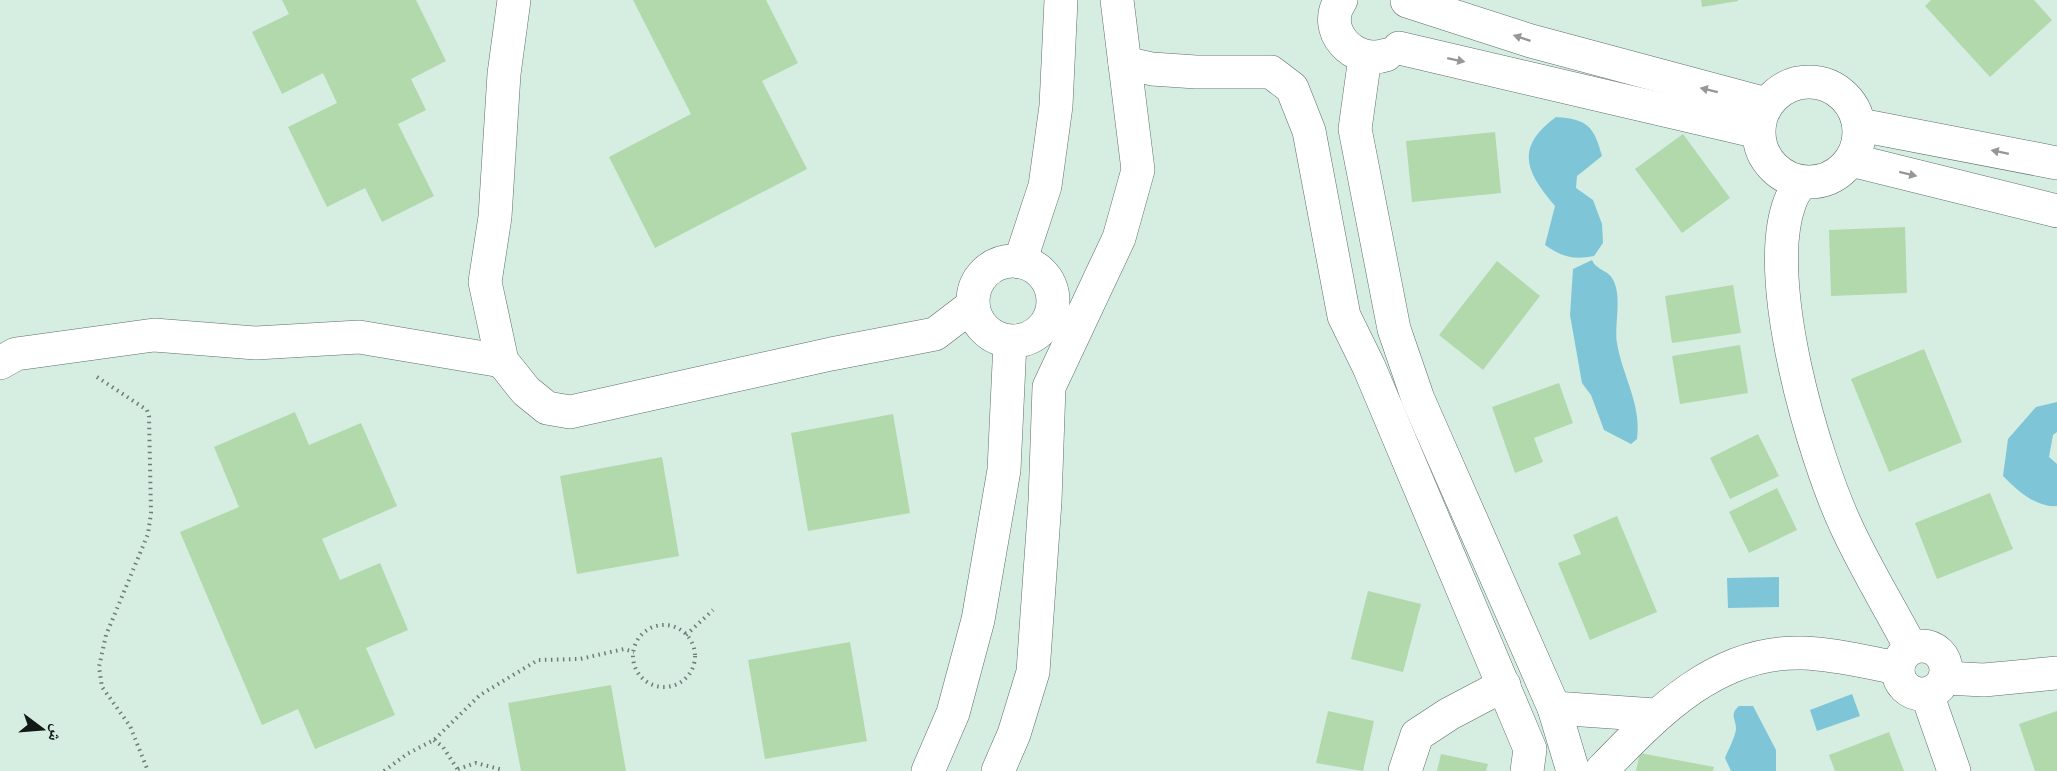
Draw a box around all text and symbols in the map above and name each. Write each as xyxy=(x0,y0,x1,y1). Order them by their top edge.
one-way arrow xyxy=(1513,32,1531,42)
one-way arrow xyxy=(1447,56,1465,66)
one-way arrow xyxy=(1700,85,1718,95)
one-way arrow xyxy=(1990,146,2009,156)
one-way arrow xyxy=(1899,170,1917,180)
north arrow xyxy=(12,699,72,759)
text: ش xyxy=(44,722,68,744)

